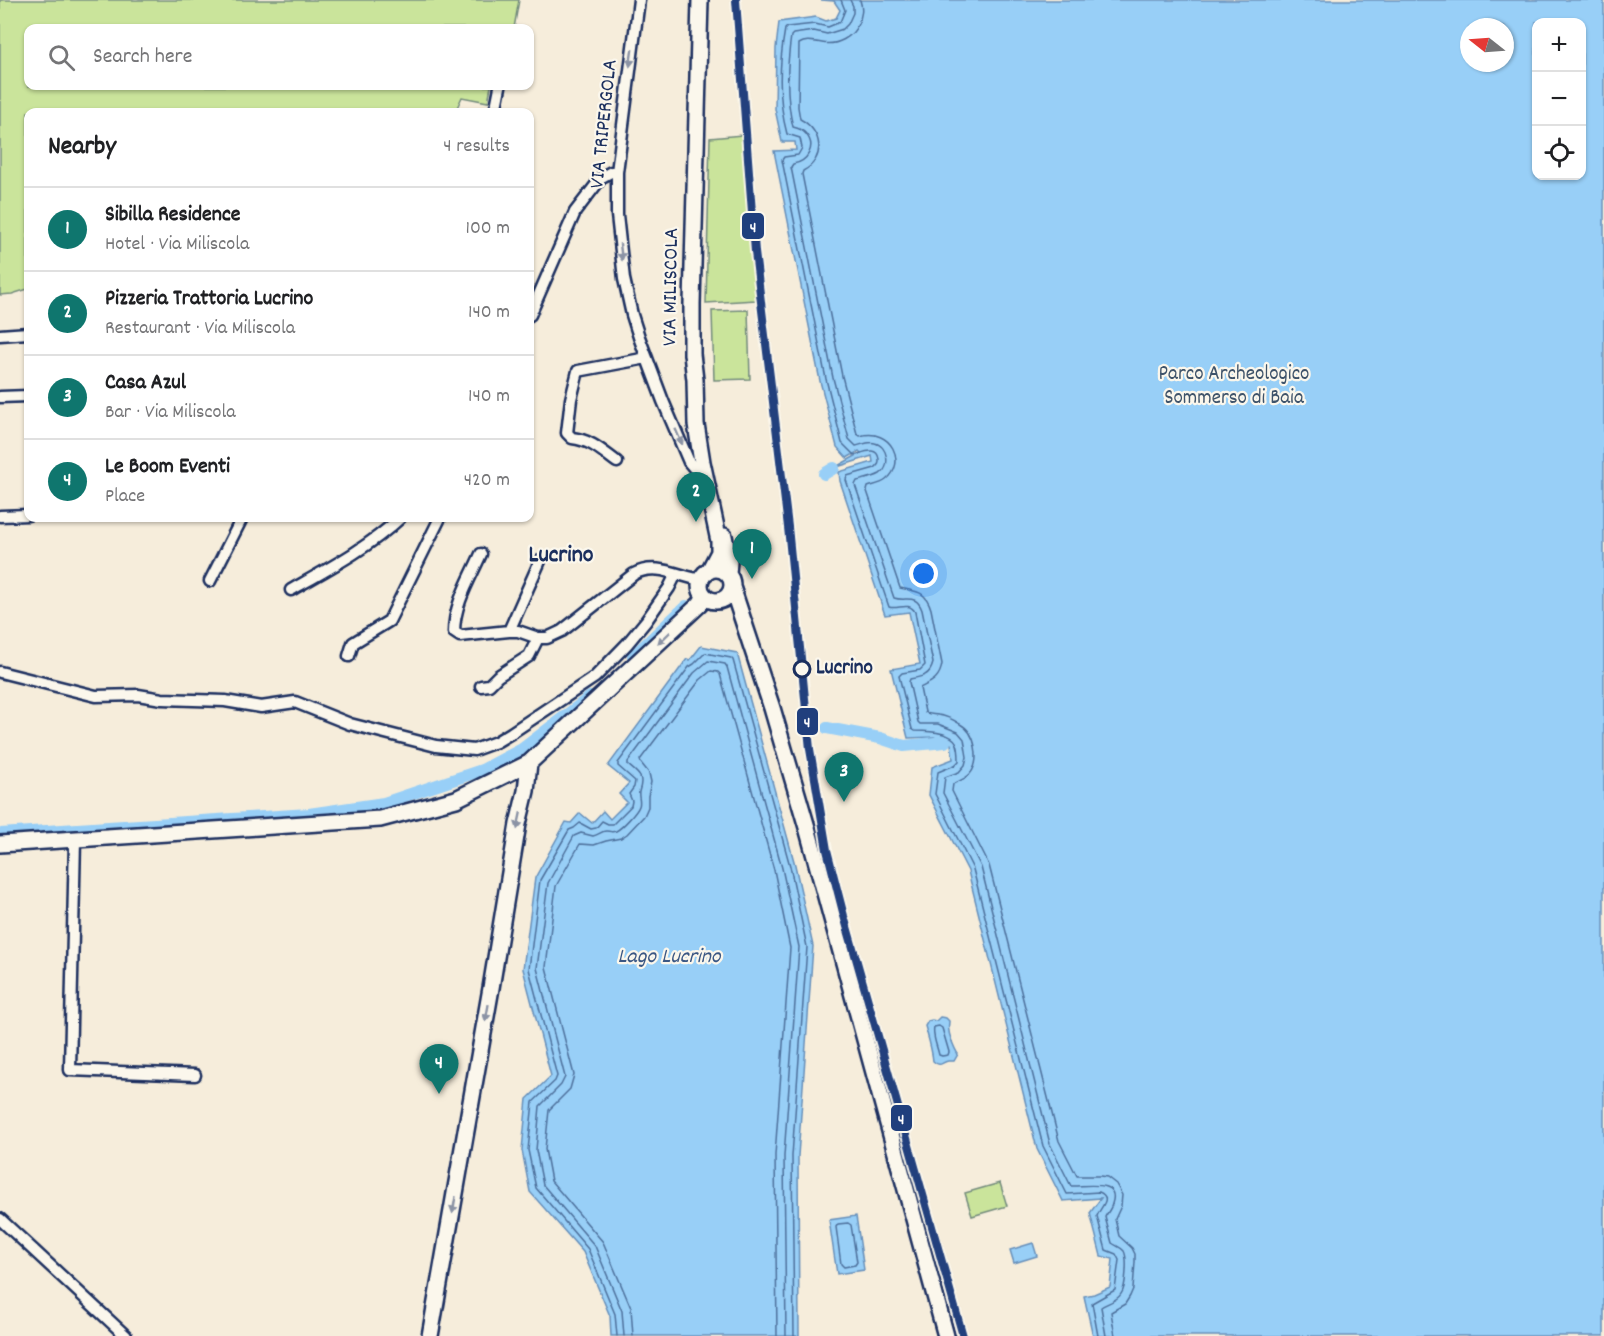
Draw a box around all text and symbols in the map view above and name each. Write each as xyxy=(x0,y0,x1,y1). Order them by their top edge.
north arrow xyxy=(1460,18,1514,72)
map controls xyxy=(1532,18,1586,180)
button: + xyxy=(1532,18,1586,72)
search box xyxy=(24,24,534,90)
icon: search xyxy=(45,41,78,74)
text: Search here xyxy=(93,42,192,73)
one-way arrow xyxy=(627,49,636,68)
street label: VIA TRIPERGOLA xyxy=(583,58,627,190)
button: − xyxy=(1532,72,1586,126)
button: locate xyxy=(1532,126,1586,180)
text: Nearby xyxy=(48,129,116,166)
text: 4 results xyxy=(443,133,510,161)
text: Sibilla Residence xyxy=(105,200,240,231)
line badge: 4 xyxy=(741,212,765,240)
text: 1 xyxy=(65,215,70,243)
text: 100 m xyxy=(466,215,510,243)
text: 4 xyxy=(750,217,756,240)
street label: VIA MILISCOLA xyxy=(656,227,688,347)
text: Hotel · Via Miliscola xyxy=(105,231,249,259)
one-way arrow xyxy=(616,242,626,261)
text: Pizzeria Trattoria Lucrino xyxy=(105,284,313,315)
text: 2 xyxy=(63,299,72,327)
text: 140 m xyxy=(468,299,510,327)
text: Restaurant · Via Miliscola xyxy=(105,315,295,343)
park label: Parco Archeologico Sommerso di Baia xyxy=(1159,360,1309,414)
text: Casa Azul xyxy=(105,368,186,399)
text: 3 xyxy=(63,383,72,411)
text: 140 m xyxy=(468,383,510,411)
text: Bar · Via Miliscola xyxy=(105,399,236,427)
one-way arrow xyxy=(674,429,683,446)
text: Le Boom Eventi xyxy=(105,452,230,483)
text: 4 xyxy=(63,467,72,495)
text: 420 m xyxy=(464,467,510,495)
pin: 2 xyxy=(676,472,716,522)
text: Place xyxy=(105,483,145,511)
pin: 1 xyxy=(732,530,771,579)
district label: Lucrino xyxy=(529,539,594,573)
your location xyxy=(909,559,938,588)
one-way arrow xyxy=(657,631,672,645)
place label: Lucrino xyxy=(816,654,873,684)
marker: Lucrino xyxy=(793,660,811,678)
line badge: 4 xyxy=(796,707,819,736)
text: 4 xyxy=(804,712,810,735)
pin: 3 xyxy=(824,752,864,802)
one-way arrow xyxy=(514,812,523,831)
water label: Lago Lucrino xyxy=(617,942,722,973)
one-way arrow xyxy=(482,1004,491,1023)
pin: 4 xyxy=(420,1044,458,1094)
line badge: 4 xyxy=(890,1104,913,1132)
text: 4 xyxy=(898,1109,904,1132)
one-way arrow xyxy=(449,1196,458,1215)

